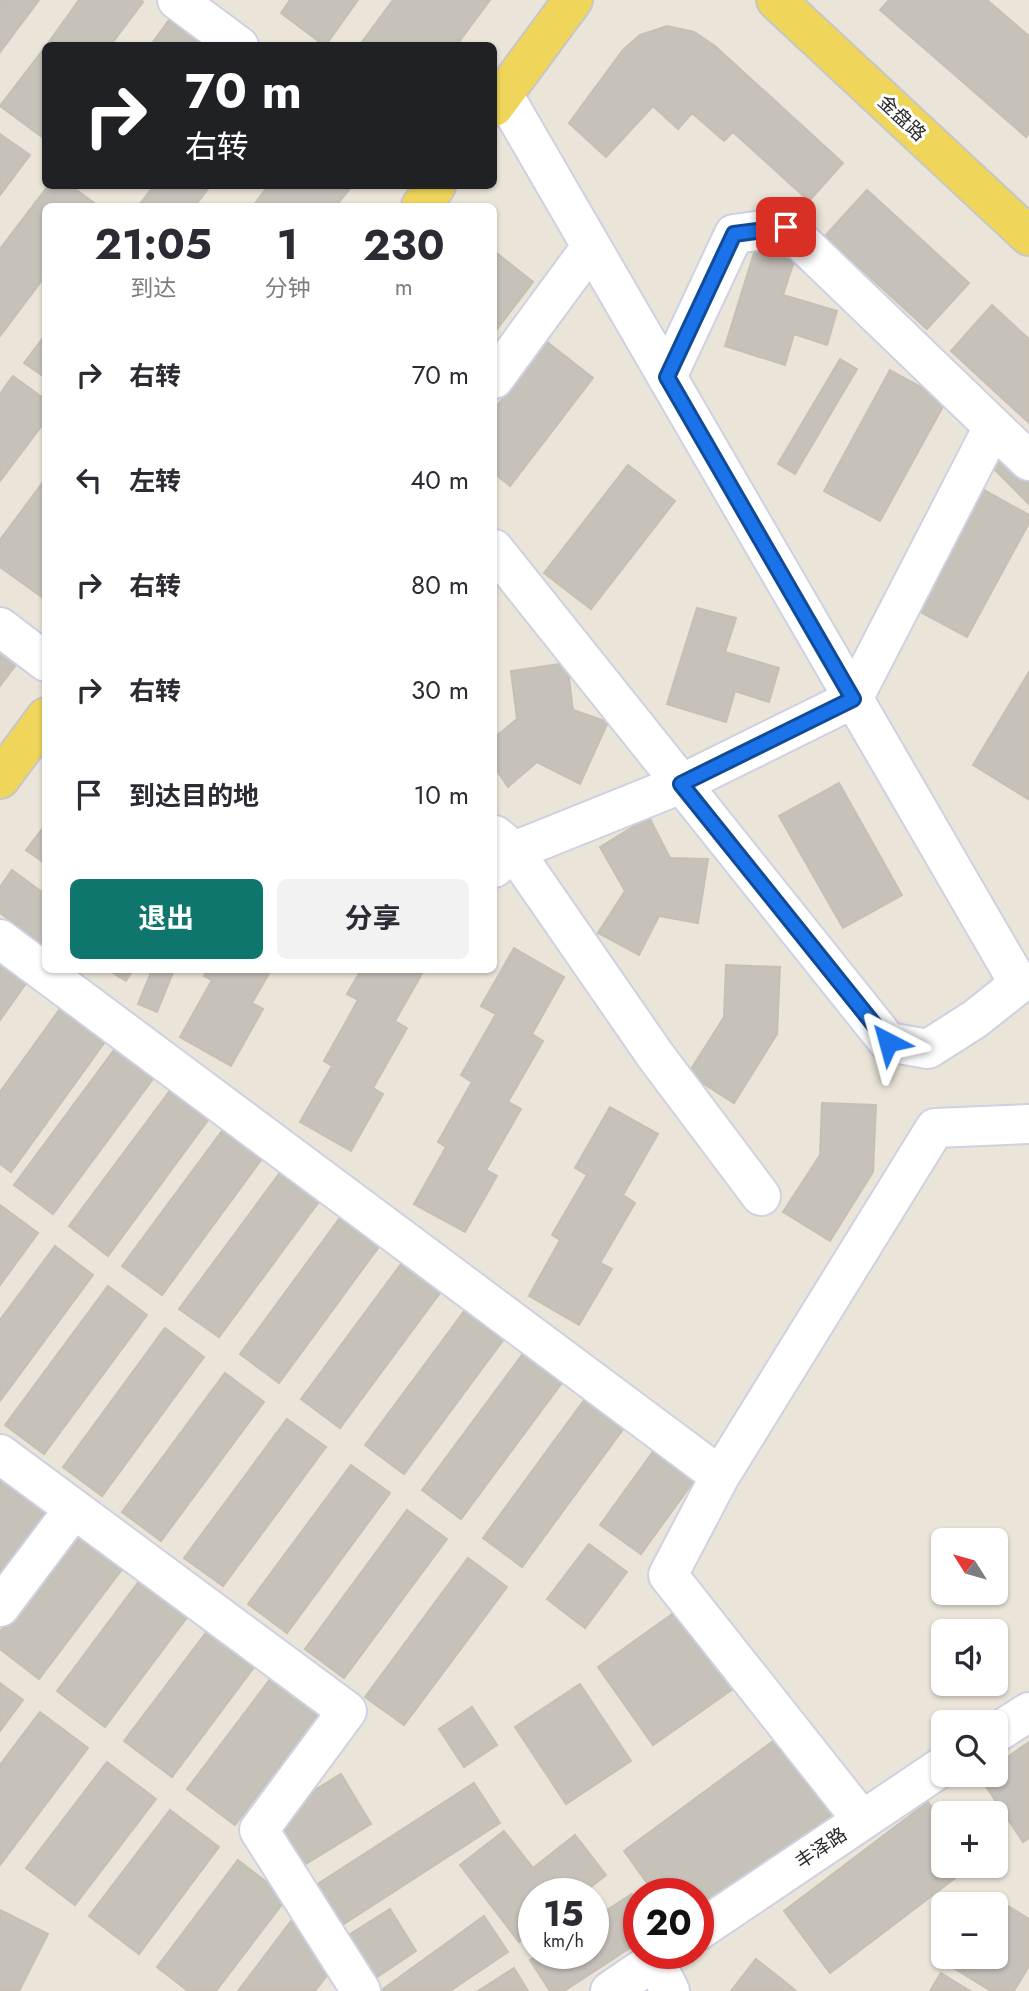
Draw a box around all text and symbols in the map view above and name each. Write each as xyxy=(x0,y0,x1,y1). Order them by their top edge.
text: 70 m xyxy=(185,56,302,126)
icon: right xyxy=(70,70,161,161)
street label: 金盘路 xyxy=(872,89,932,147)
text: 右转 xyxy=(185,124,249,170)
pin xyxy=(756,197,816,257)
icon: arrive xyxy=(767,208,805,246)
text: 21:05 xyxy=(95,214,212,275)
text: 1 xyxy=(277,214,298,275)
text: 230 xyxy=(363,215,444,276)
text: m xyxy=(395,270,413,304)
text: 到达 xyxy=(130,271,176,305)
text: 分钟 xyxy=(264,271,310,305)
icon: right xyxy=(70,356,108,394)
text: 70 m xyxy=(412,356,469,394)
text: 右转 xyxy=(129,357,181,395)
icon: left xyxy=(70,461,108,499)
text: 40 m xyxy=(410,461,469,499)
text: 左转 xyxy=(129,462,181,500)
icon: right xyxy=(70,566,108,604)
text: 80 m xyxy=(411,566,469,604)
text: 右转 xyxy=(129,567,181,605)
icon: right xyxy=(70,671,108,709)
text: 30 m xyxy=(411,671,469,709)
text: 右转 xyxy=(129,672,181,710)
icon: arrive xyxy=(70,776,108,814)
text: 10 m xyxy=(414,776,469,814)
text: 到达目的地 xyxy=(129,777,259,815)
button: 退出 xyxy=(70,879,263,959)
button: 分享 xyxy=(277,879,469,959)
position arrow xyxy=(851,1005,925,1079)
north arrow xyxy=(931,1528,1008,1605)
map controls xyxy=(931,1528,1008,1969)
button: sound xyxy=(931,1619,1008,1696)
button: search xyxy=(931,1710,1008,1787)
button: + xyxy=(931,1801,1008,1878)
street label: 丰泽路 xyxy=(790,1821,852,1875)
speed limit sign: 20 xyxy=(623,1878,714,1969)
text: 15 xyxy=(543,1889,584,1939)
button: − xyxy=(931,1892,1008,1969)
text: km/h xyxy=(543,1928,584,1954)

